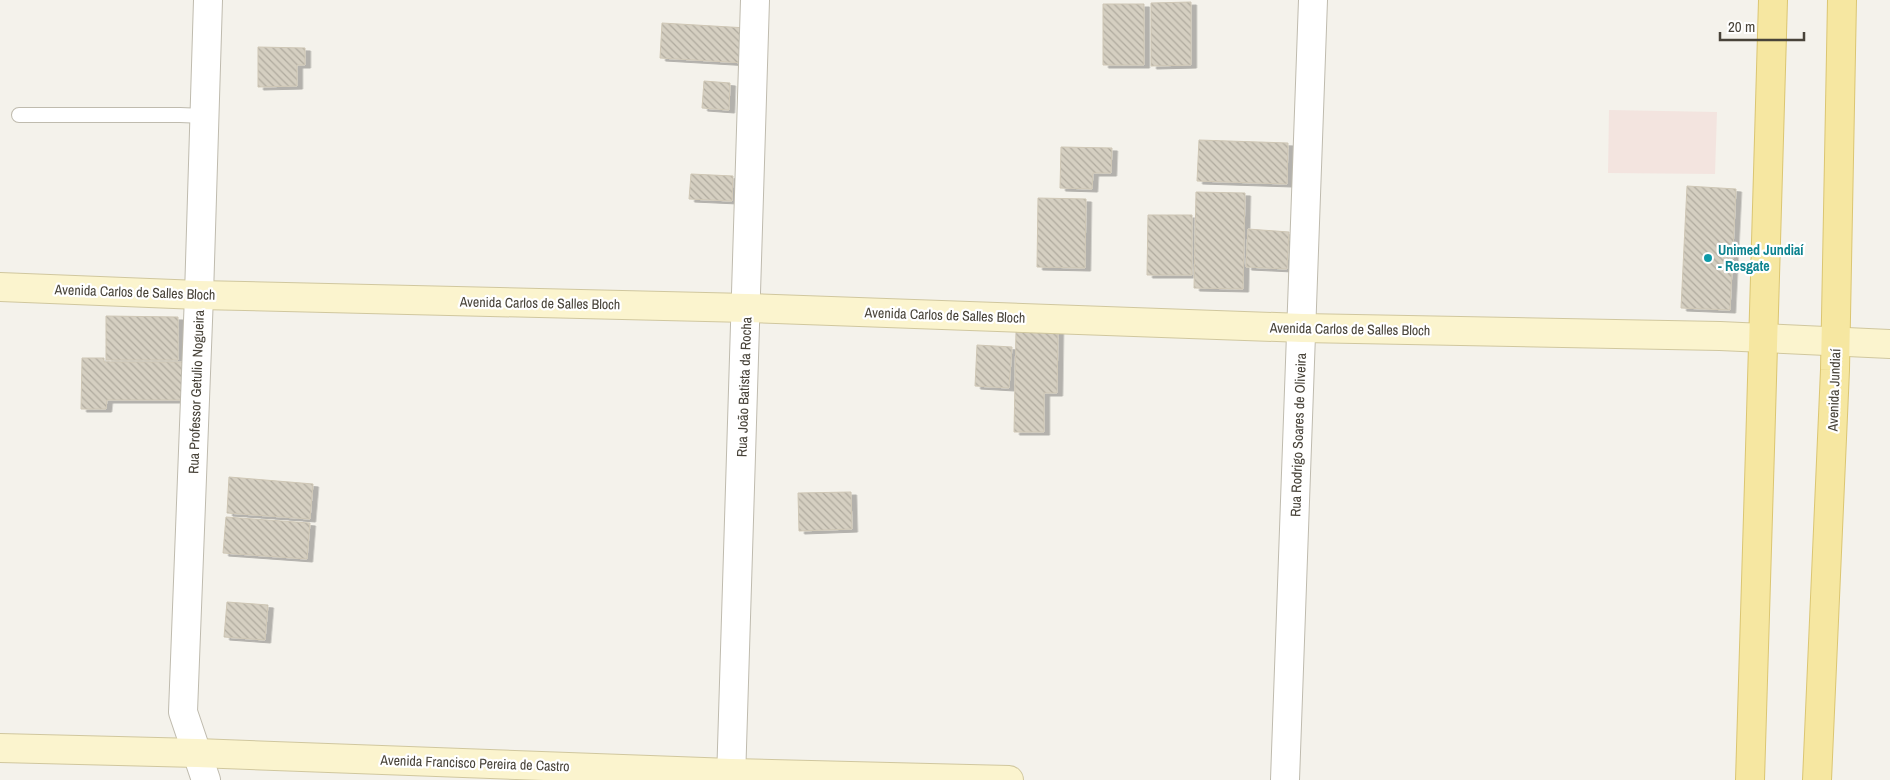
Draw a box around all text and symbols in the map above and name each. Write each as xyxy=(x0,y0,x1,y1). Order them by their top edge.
scale bar xyxy=(1720,10,1804,42)
text: 20 m xyxy=(1728,16,1755,37)
place label: Unimed Jundiaí - Resgate xyxy=(1718,241,1804,275)
marker: Unimed Jundiaí - Resgate xyxy=(1702,252,1714,264)
street label: Avenida Carlos de Salles Bloch xyxy=(53,280,216,304)
street label: Avenida Carlos de Salles Bloch xyxy=(459,293,620,313)
street label: Avenida Carlos de Salles Bloch xyxy=(863,303,1026,327)
street label: Rua Professor Getulio Nogueira xyxy=(184,309,208,474)
street label: Rua João Batista da Rocha xyxy=(733,316,755,457)
street label: Avenida Carlos de Salles Bloch xyxy=(1269,319,1430,339)
street label: Avenida Jundiaí xyxy=(1824,348,1844,433)
street label: Rua Rodrigo Soares de Oliveira xyxy=(1286,352,1310,517)
street label: Avenida Francisco Pereira de Castro xyxy=(379,751,570,775)

